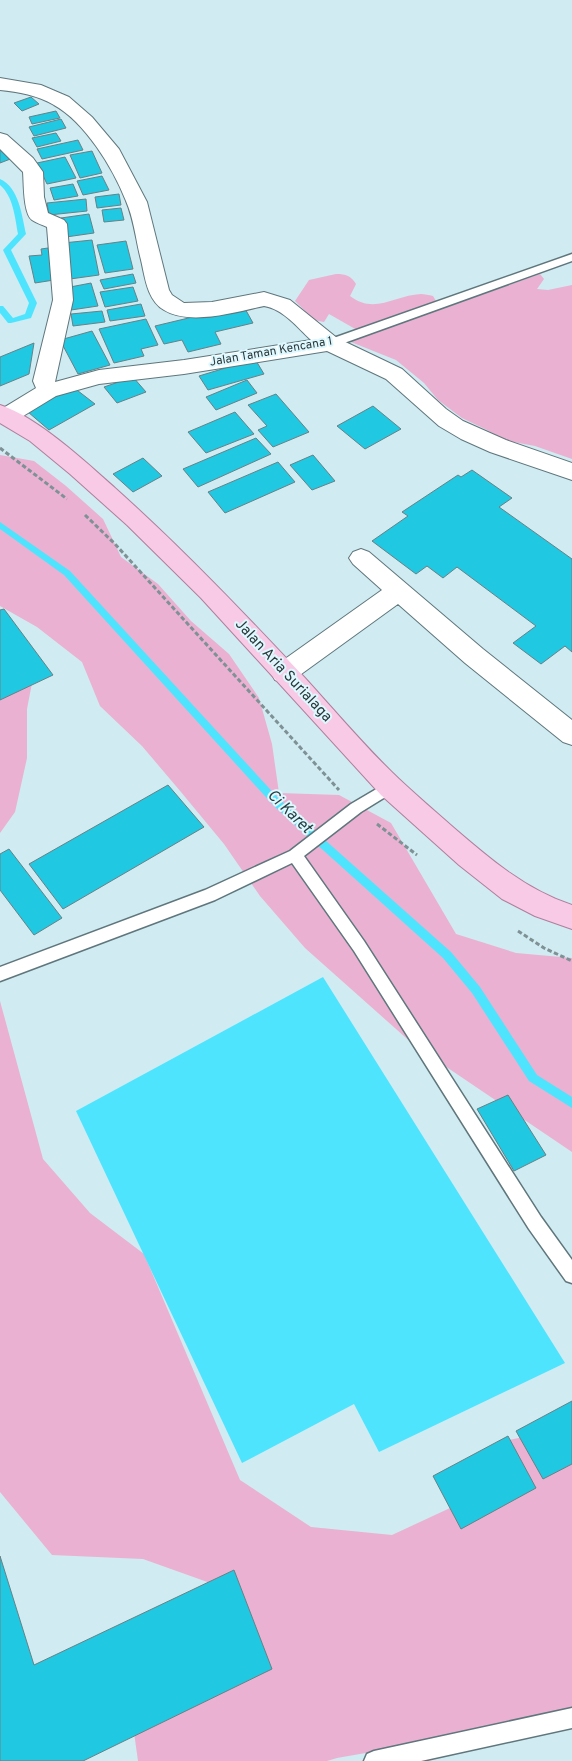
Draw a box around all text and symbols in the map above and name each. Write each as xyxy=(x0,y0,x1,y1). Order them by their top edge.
street label: Jalan Taman Kencana 1 xyxy=(208,333,334,371)
street label: Jalan Aria Surialaga xyxy=(230,615,336,727)
water label: Ci Karet xyxy=(262,786,317,839)

